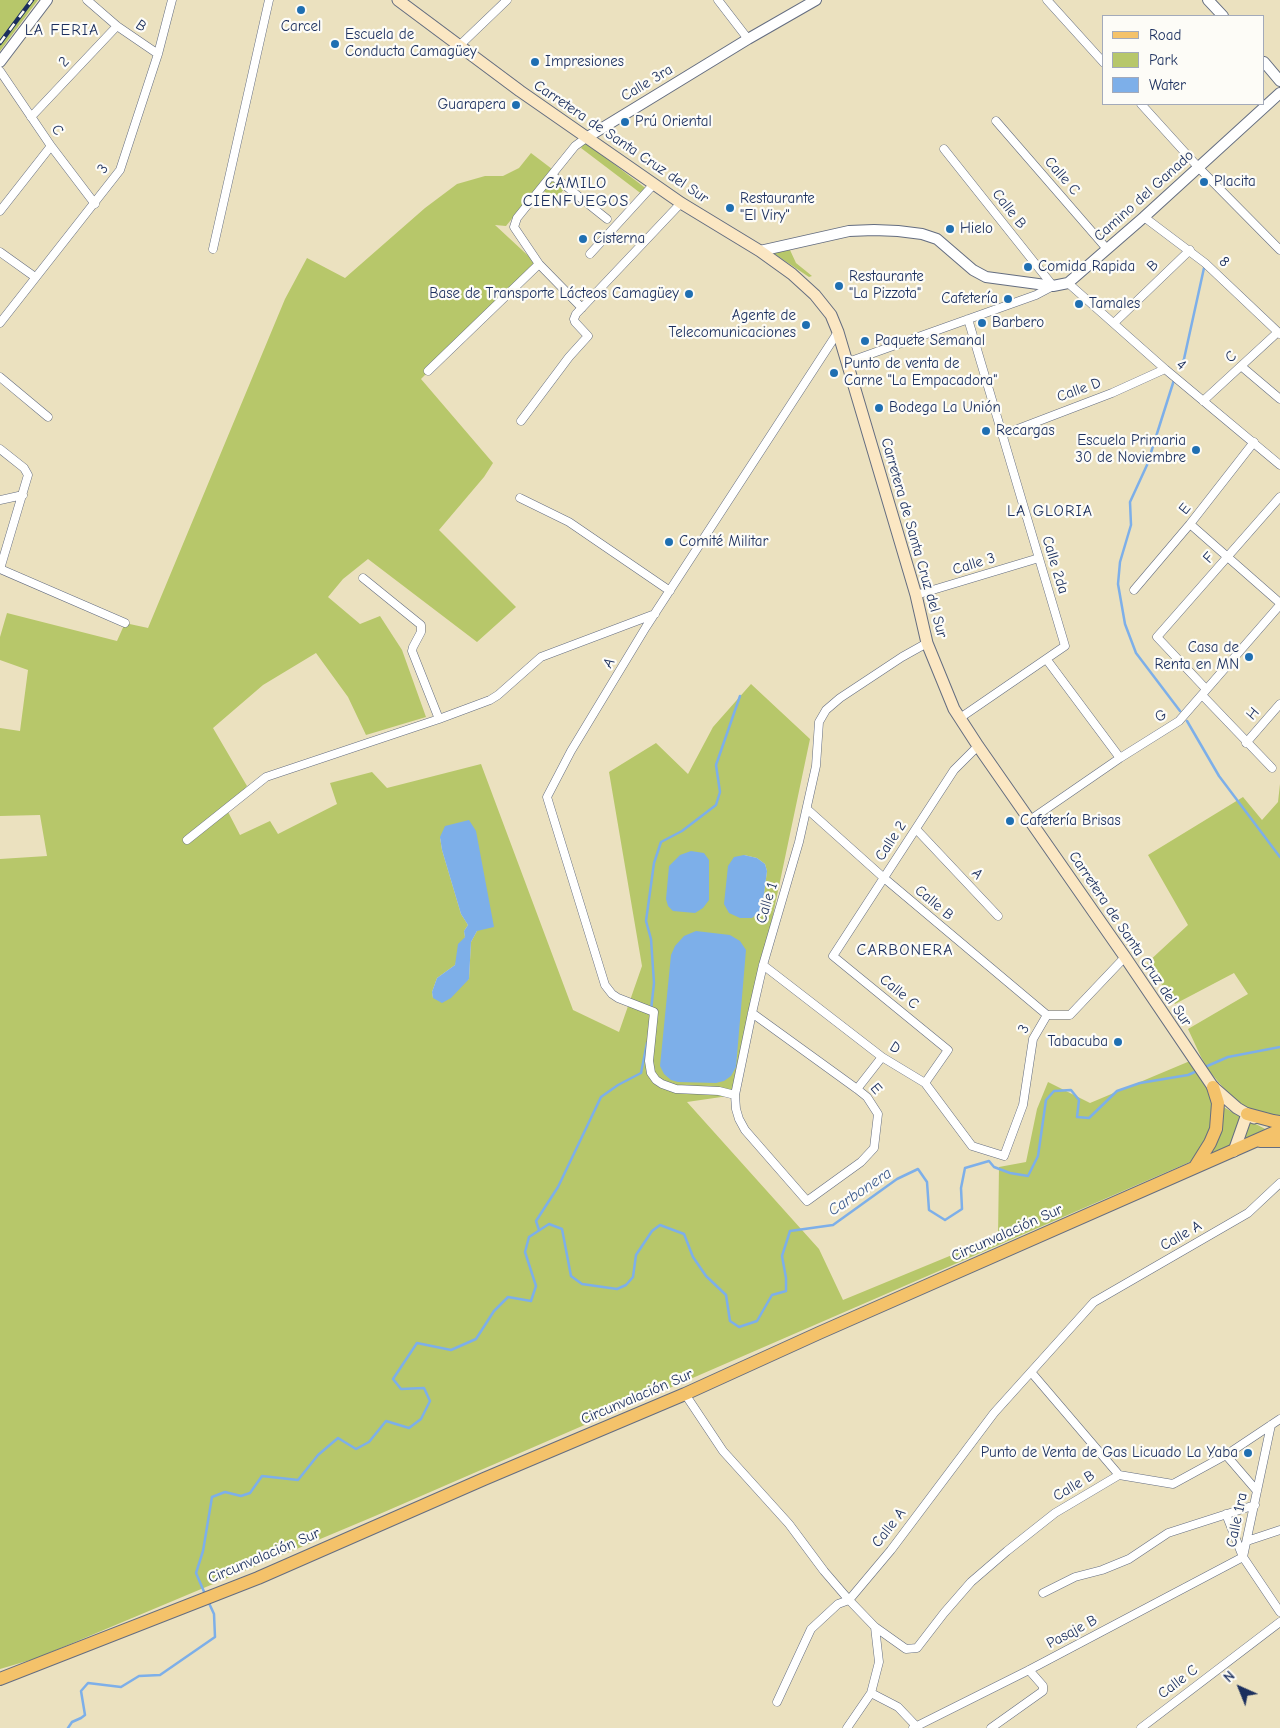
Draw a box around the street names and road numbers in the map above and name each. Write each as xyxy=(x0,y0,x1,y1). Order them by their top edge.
street label: B xyxy=(132,16,150,36)
street label: 2 xyxy=(55,53,73,71)
street label: Calle 3ra xyxy=(618,61,676,105)
street label: Carretera de Santa Cruz del Sur xyxy=(530,77,712,207)
street label: C xyxy=(47,121,67,139)
street label: Camino del Ganado xyxy=(1090,146,1198,246)
street label: Calle C xyxy=(1040,153,1084,199)
street label: 3 xyxy=(93,161,113,177)
street label: Calle B xyxy=(988,186,1030,232)
street label: 8 xyxy=(1215,253,1233,271)
street label: B xyxy=(1143,256,1163,276)
street label: C xyxy=(1221,347,1241,367)
street label: 4 xyxy=(1172,356,1190,374)
street label: Calle D xyxy=(1055,374,1103,406)
street label: Carretera de Santa Cruz del Sur xyxy=(877,436,951,640)
street label: E xyxy=(1175,500,1195,518)
street label: Calle 2da xyxy=(1038,534,1072,596)
street label: Calle 3 xyxy=(951,549,997,579)
street label: F xyxy=(1199,549,1219,567)
street label: A xyxy=(599,655,619,671)
street label: H xyxy=(1243,704,1263,724)
street label: G xyxy=(1152,706,1170,726)
street label: Calle 2 xyxy=(871,818,911,864)
street label: Carretera de Santa Cruz del Sur xyxy=(1065,848,1195,1030)
street label: A xyxy=(967,865,987,883)
street label: Calle 1 xyxy=(752,880,782,926)
street label: Calle B xyxy=(911,882,957,924)
street label: Calle C xyxy=(876,971,922,1013)
street label: 3 xyxy=(1014,1022,1034,1036)
street label: D xyxy=(886,1038,904,1058)
street label: E xyxy=(866,1080,886,1098)
street label: Circunvalación Sur xyxy=(949,1200,1065,1266)
street label: Calle A xyxy=(1157,1217,1205,1255)
street label: Circunvalación Sur xyxy=(578,1365,696,1429)
street label: Calle B xyxy=(1050,1467,1098,1505)
street label: Calle 1ra xyxy=(1222,1491,1252,1549)
street label: Calle A xyxy=(868,1505,910,1551)
street label: Circunvalación Sur xyxy=(205,1524,323,1588)
street label: Pasaje B xyxy=(1044,1611,1100,1653)
street label: Calle C xyxy=(1155,1661,1201,1703)

